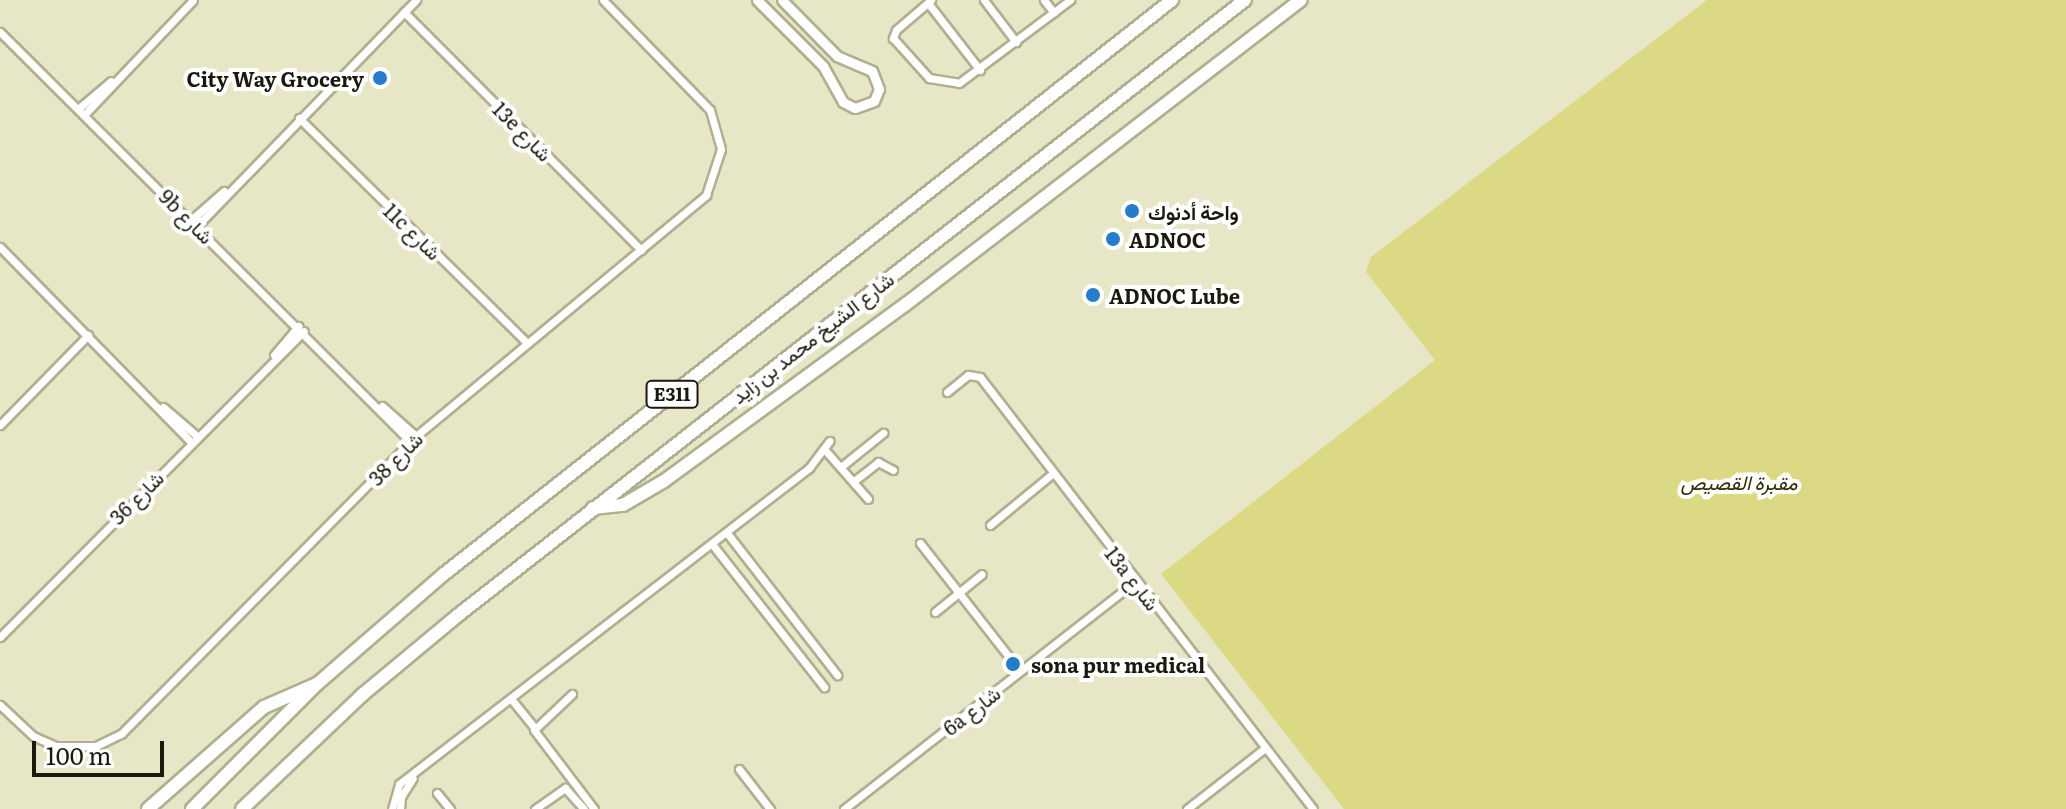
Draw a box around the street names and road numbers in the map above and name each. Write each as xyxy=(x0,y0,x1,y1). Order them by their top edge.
street label: 13e شارع xyxy=(488,96,558,166)
street label: 9b شارع xyxy=(155,184,219,248)
street label: 11c شارع xyxy=(379,198,447,264)
street label: شارع الشيخ محمد بن زايد xyxy=(726,266,898,408)
road number: E311 xyxy=(644,380,700,408)
street label: شارع 38 xyxy=(363,426,427,490)
street label: شارع 36 xyxy=(104,465,168,529)
street label: 13a شارع xyxy=(1101,541,1165,615)
street label: 6a شارع xyxy=(938,680,1004,740)

